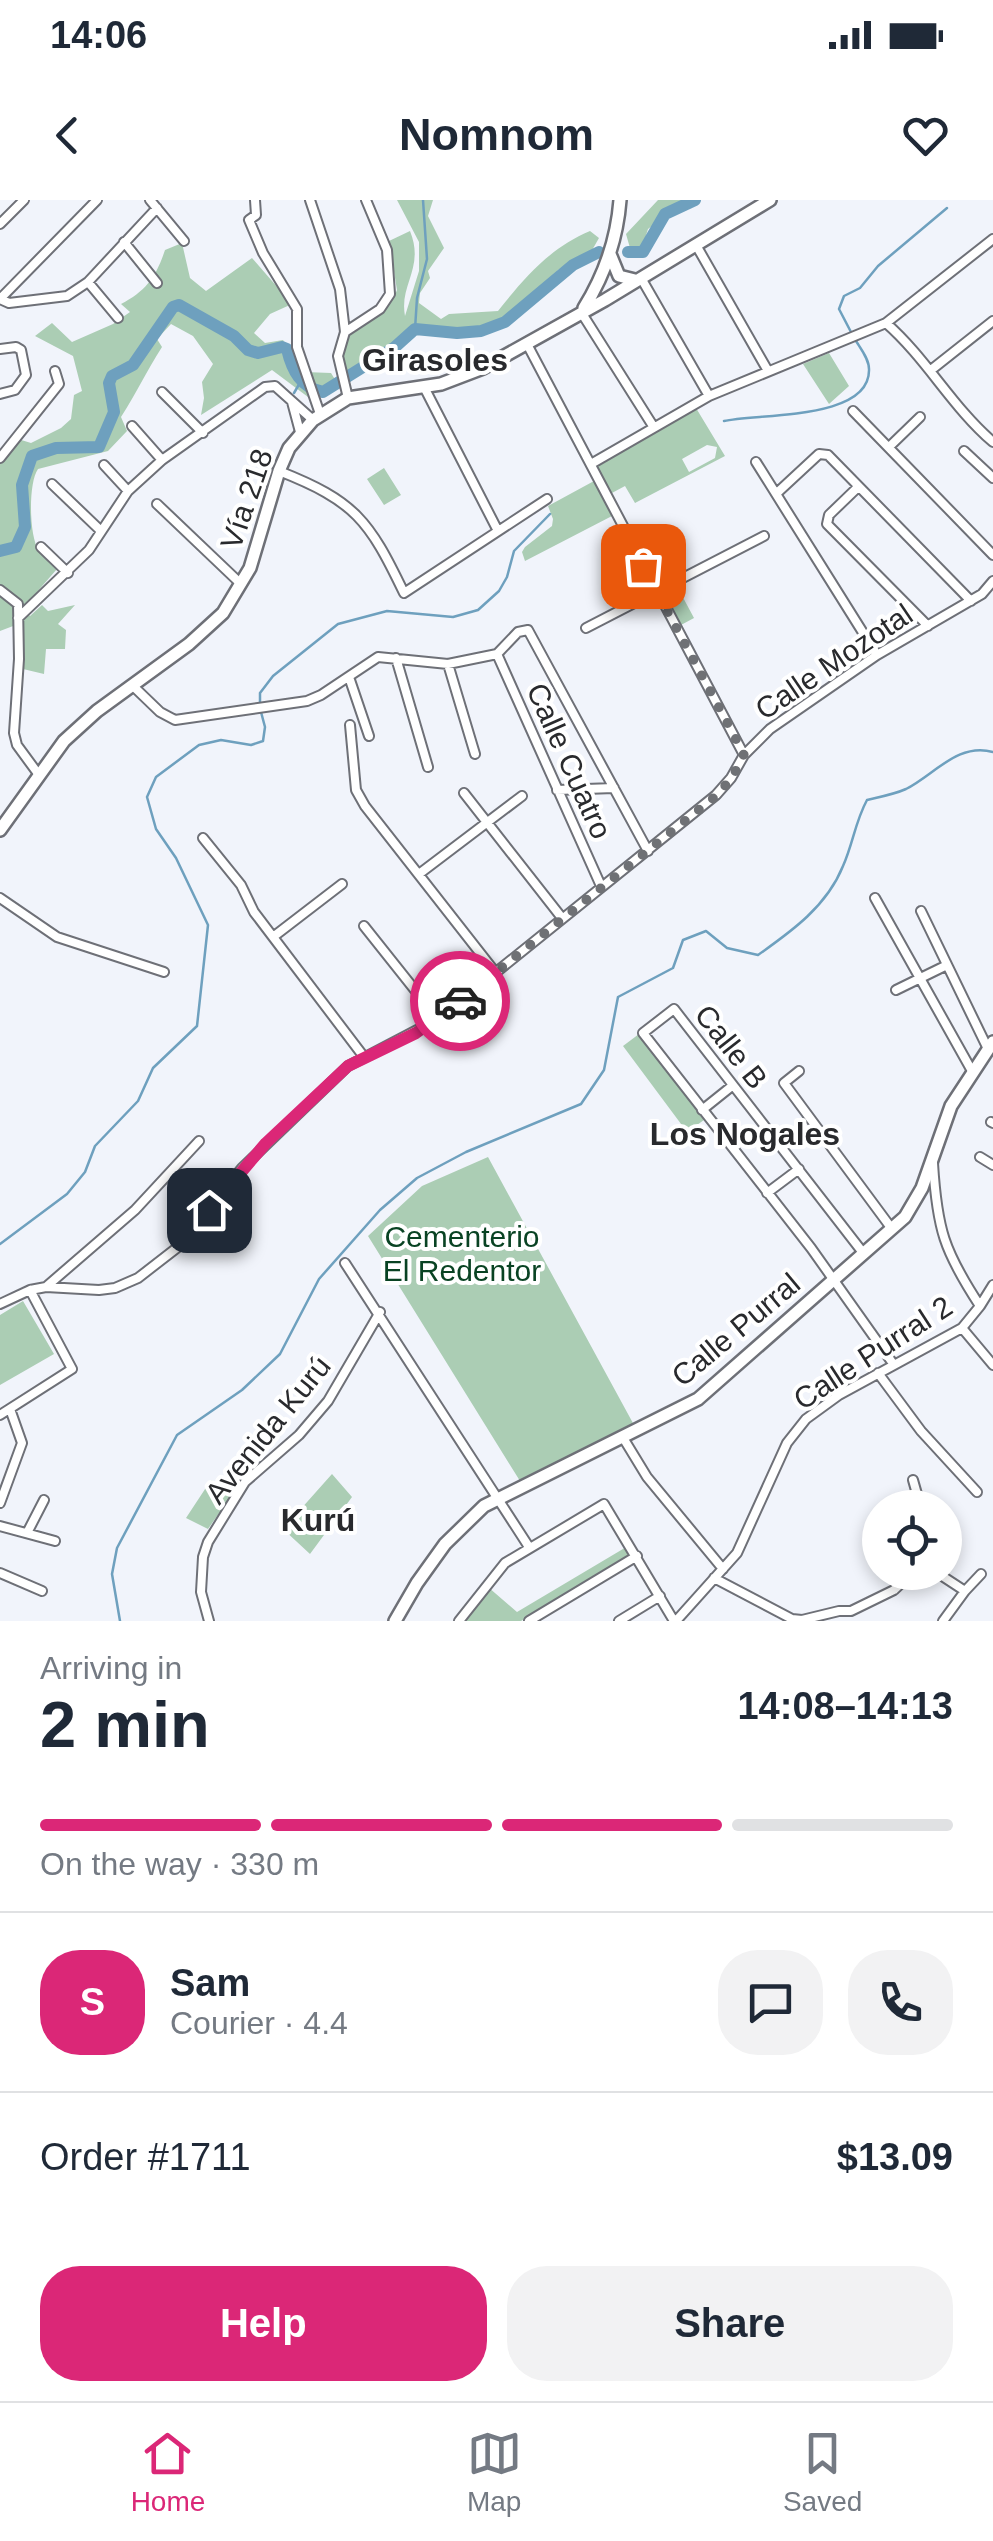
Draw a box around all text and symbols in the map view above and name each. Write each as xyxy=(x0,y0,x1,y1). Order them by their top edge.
text: 14:06 xyxy=(50,14,147,56)
icon: back xyxy=(40,108,95,163)
icon: heart xyxy=(898,108,953,163)
text: Nomnom xyxy=(399,109,594,160)
district label: Girasoles xyxy=(362,342,508,378)
street label: Vía 218 xyxy=(214,445,279,553)
pin xyxy=(601,524,686,609)
icon: bag xyxy=(616,539,671,594)
street label: Calle Mozotal xyxy=(749,597,918,726)
street label: Calle Cuatro xyxy=(520,678,618,844)
courier xyxy=(410,951,510,1051)
icon: car xyxy=(433,974,488,1029)
street label: Calle B xyxy=(689,998,774,1095)
district label: Los Nogales xyxy=(650,1116,840,1152)
pin xyxy=(167,1168,252,1253)
icon: home xyxy=(182,1183,237,1238)
park label: Cementerio El Redentor xyxy=(383,1220,541,1287)
street label: Calle Purral xyxy=(665,1267,806,1393)
street label: Calle Purral 2 xyxy=(788,1289,958,1416)
street label: Avenida Kurú xyxy=(198,1350,337,1510)
map controls xyxy=(862,1490,962,1590)
button: locate xyxy=(862,1490,962,1590)
district label: Kurú xyxy=(281,1502,355,1538)
text: Arriving in xyxy=(40,1650,182,1686)
text: 14:08–14:13 xyxy=(737,1685,953,1727)
text: 2 min xyxy=(40,1688,210,1761)
text: On the way · 330 m xyxy=(40,1846,319,1882)
button: chat xyxy=(718,1950,823,2055)
button: phone xyxy=(848,1950,953,2055)
text: Sam xyxy=(170,1962,250,2004)
text: S xyxy=(80,1981,105,2023)
text: Courier · 4.4 xyxy=(170,2005,348,2041)
text: Order #1711 xyxy=(40,2136,251,2178)
text: $13.09 xyxy=(837,2136,953,2178)
button: Help xyxy=(40,2266,487,2381)
button: Share xyxy=(507,2266,953,2381)
tab: Home xyxy=(131,2426,205,2518)
tab: Map xyxy=(467,2426,522,2518)
tab: Saved xyxy=(783,2426,862,2518)

